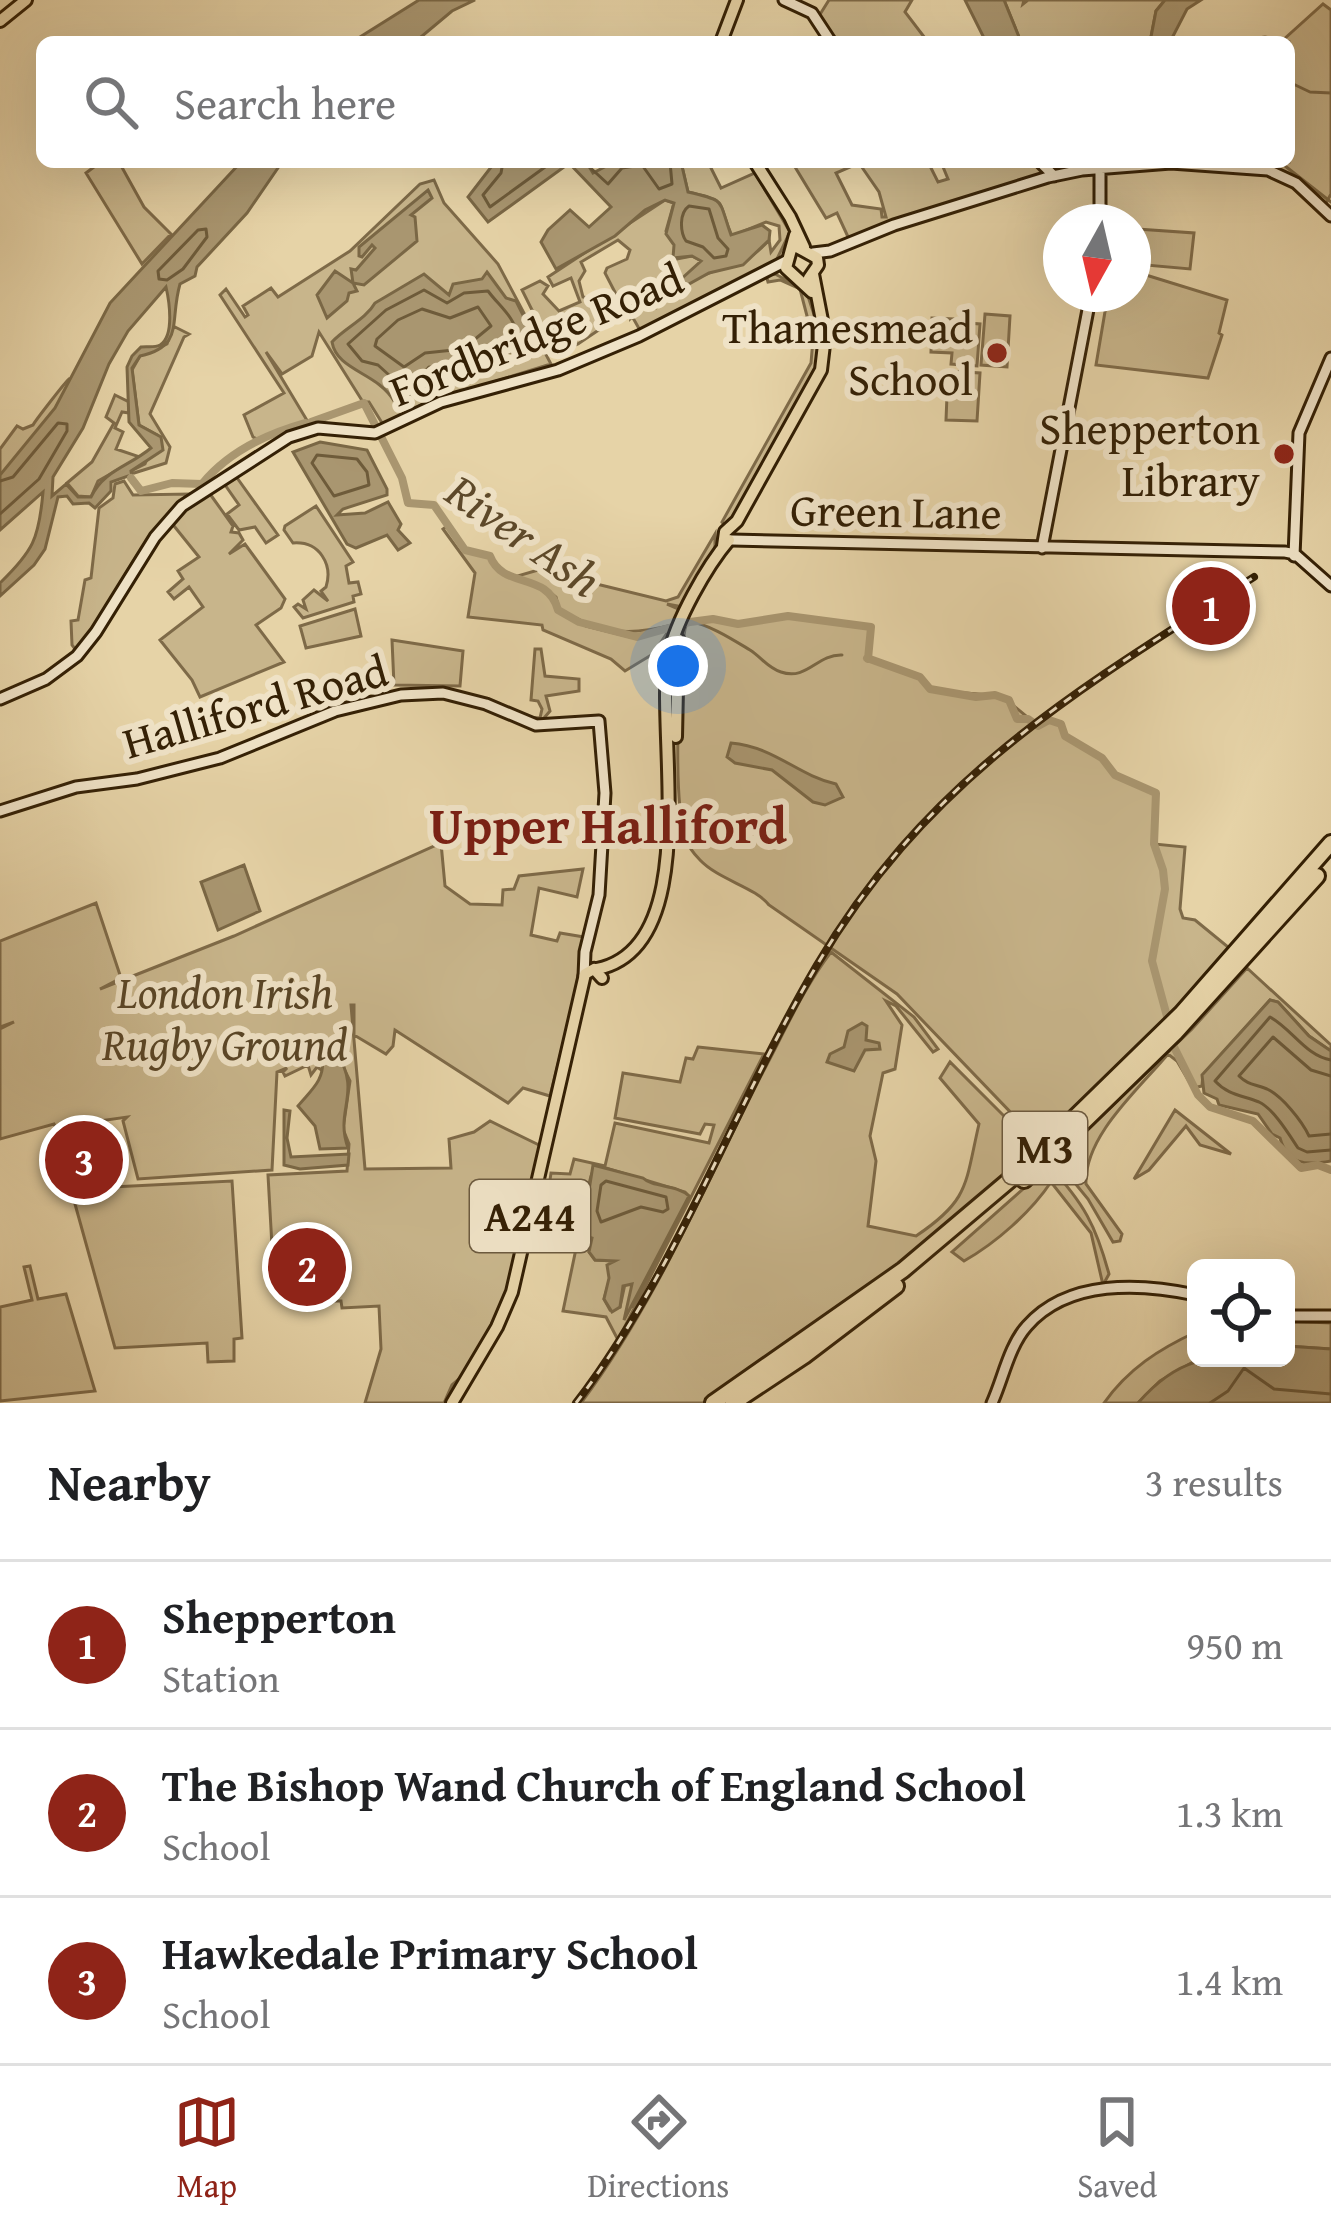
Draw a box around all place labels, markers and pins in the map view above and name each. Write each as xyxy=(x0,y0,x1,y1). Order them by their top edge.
place label: Thamesmead School xyxy=(722,294,973,411)
marker: Thamesmead School xyxy=(984,340,1010,366)
place label: Shepperton Library xyxy=(1039,395,1261,512)
marker: Shepperton Library xyxy=(1271,441,1297,467)
pin: 1 xyxy=(1172,561,1250,651)
pin: 3 xyxy=(45,1115,123,1205)
pin: 2 xyxy=(268,1222,346,1312)

